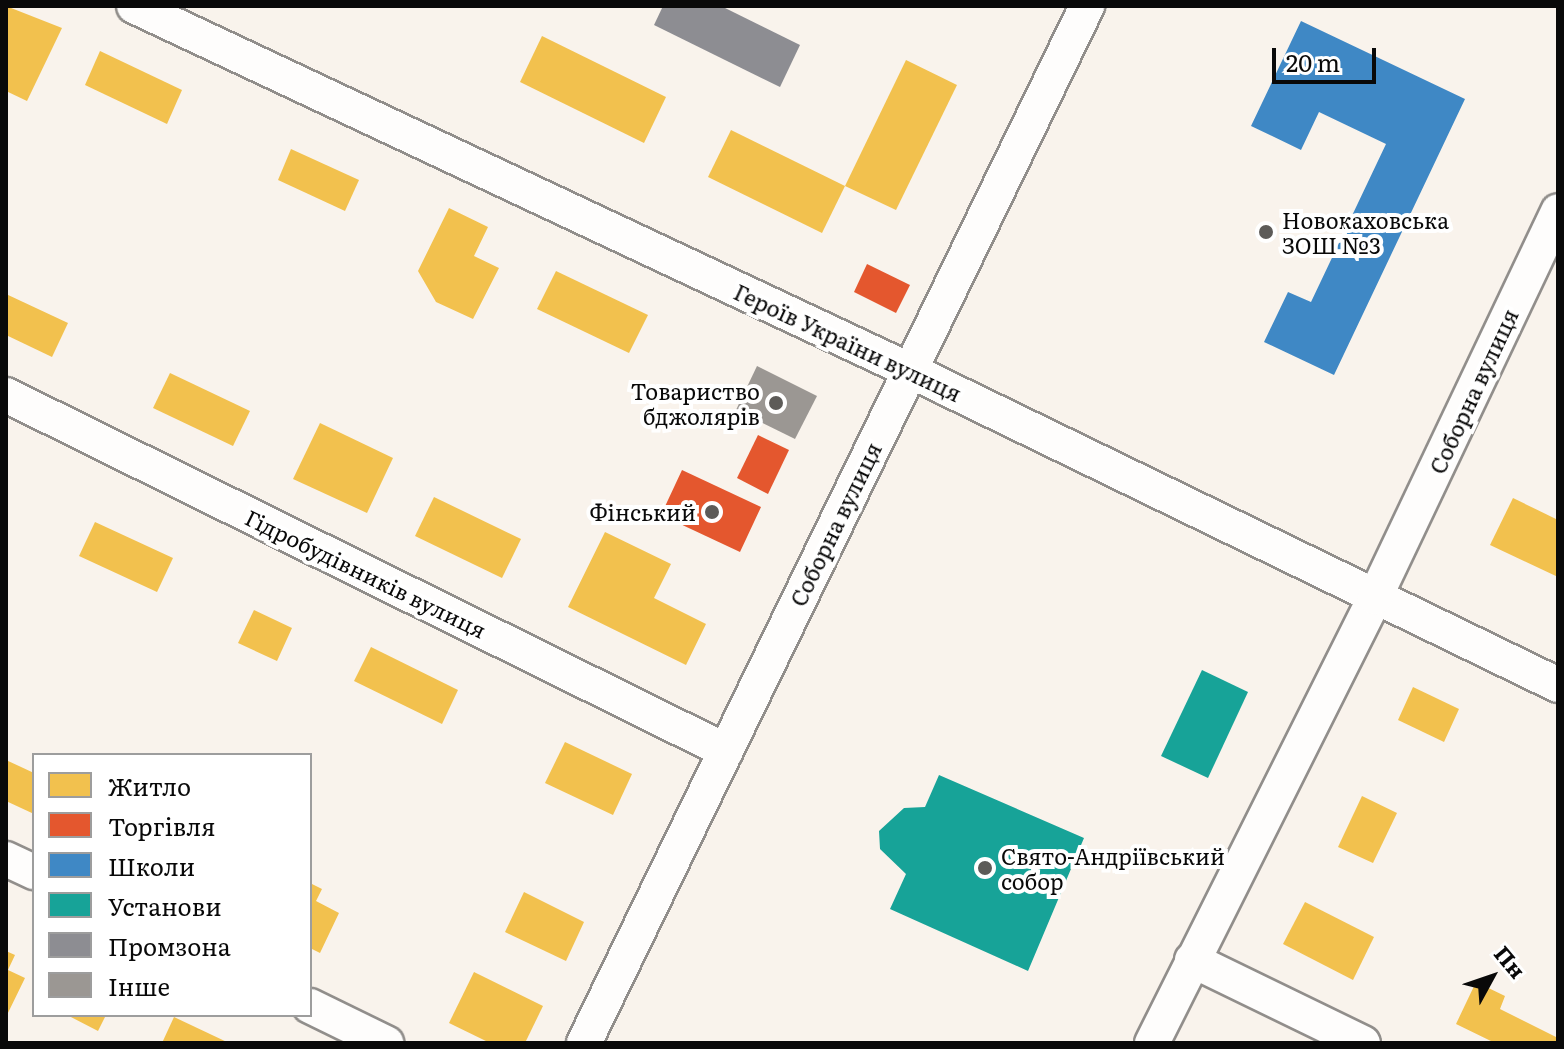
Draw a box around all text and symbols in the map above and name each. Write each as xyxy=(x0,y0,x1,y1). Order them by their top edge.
scale bar xyxy=(1276,32,1380,82)
text: 20 m xyxy=(1286,44,1340,79)
place label: Новокаховська ЗОШ №3 xyxy=(1282,206,1449,258)
marker: Новокаховська ЗОШ №3 xyxy=(1257,223,1275,241)
street label: Героїв України вулиця xyxy=(730,278,966,406)
street label: Соборна вулиця xyxy=(1423,304,1523,478)
place label: Товариство бджолярів xyxy=(631,377,760,428)
marker: Товариство бджолярів xyxy=(767,394,785,412)
street label: Соборна вулиця xyxy=(784,438,886,610)
place label: Фінський xyxy=(590,499,696,525)
street label: Гідробудівників вулиця xyxy=(241,503,491,643)
marker: Фінський xyxy=(703,503,721,521)
legend xyxy=(32,753,312,1017)
text: Житло xyxy=(108,768,191,803)
text: Торгівля xyxy=(108,808,216,843)
place label: Свято-Андріївський собор xyxy=(1001,842,1225,894)
text: Школи xyxy=(108,848,195,883)
marker: Свято-Андріївський собор xyxy=(976,859,994,877)
text: Установи xyxy=(108,888,222,923)
text: Промзона xyxy=(108,928,231,963)
north arrow xyxy=(1452,937,1532,1017)
text: Пн xyxy=(1487,938,1534,985)
text: Інше xyxy=(108,968,170,1003)

